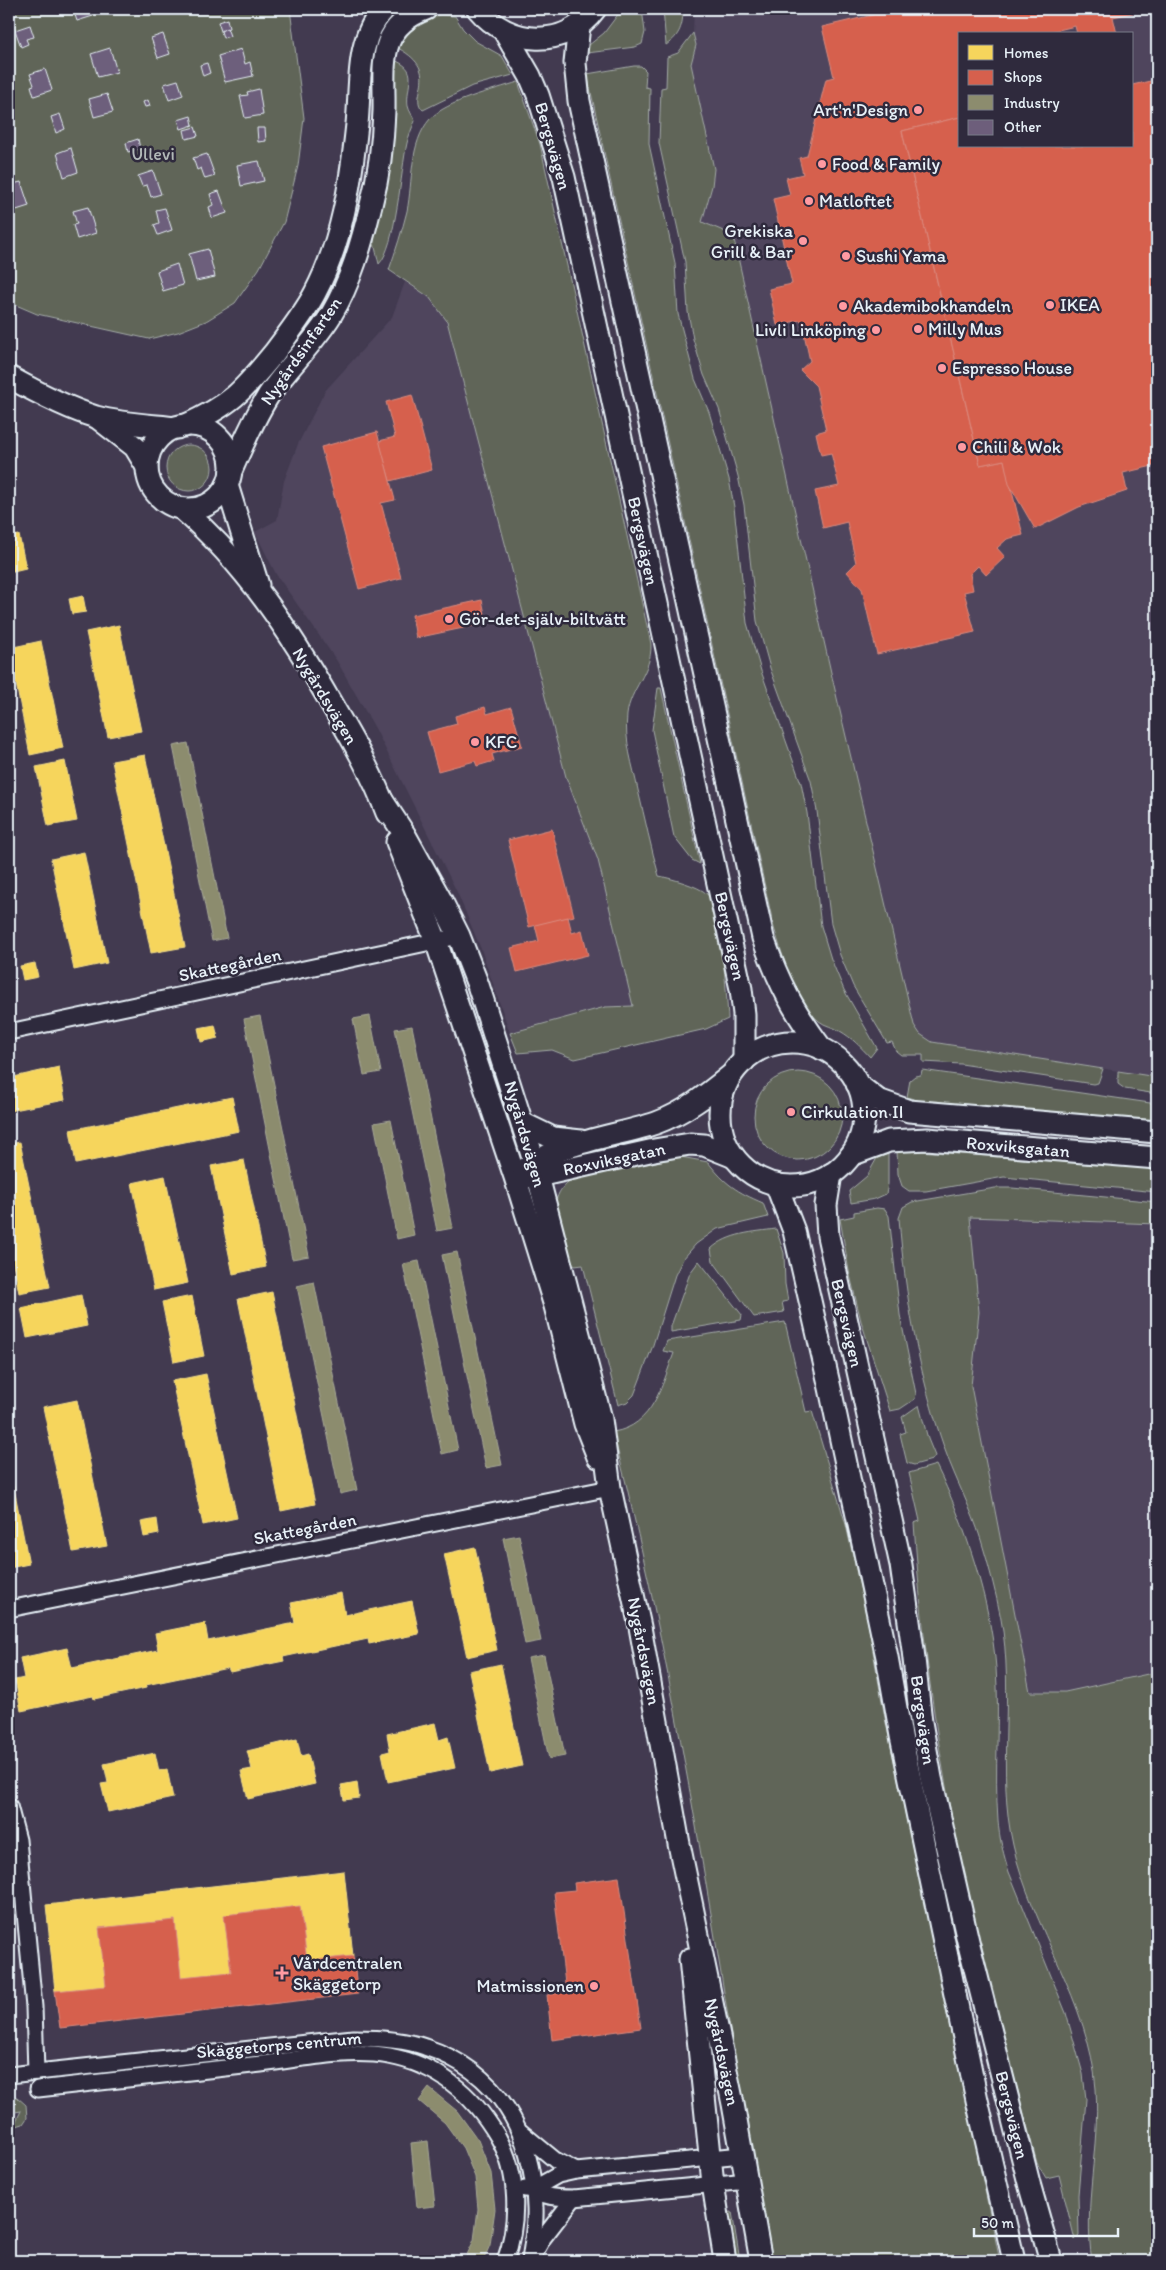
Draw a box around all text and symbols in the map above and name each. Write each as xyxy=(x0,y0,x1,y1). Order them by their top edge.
legend xyxy=(958,32,1134,148)
text: Homes xyxy=(1004,44,1049,62)
text: Shops xyxy=(1004,68,1043,86)
text: Industry xyxy=(1004,94,1060,112)
place label: Art'n'Design xyxy=(813,99,908,121)
street label: Bergsvägen xyxy=(530,100,576,192)
marker: Art'n'Design xyxy=(912,104,924,116)
text: Other xyxy=(1004,118,1041,136)
park label: Ullevi xyxy=(131,143,175,165)
place label: Food & Family xyxy=(832,153,940,175)
marker: Food & Family xyxy=(816,158,828,170)
place label: Matloftet xyxy=(819,190,892,212)
marker: Matloftet xyxy=(803,195,815,207)
place label: Grekiska Grill & Bar xyxy=(711,220,794,263)
marker: Grekiska Grill & Bar xyxy=(797,235,809,247)
place label: Sushi Yama xyxy=(856,245,947,267)
marker: Sushi Yama xyxy=(840,250,852,262)
street label: Nygårdsinfarten xyxy=(256,293,346,409)
place label: IKEA xyxy=(1060,294,1100,316)
place label: Akademibokhandeln xyxy=(853,295,1011,317)
marker: IKEA xyxy=(1044,299,1056,311)
marker: Akademibokhandeln xyxy=(837,300,849,312)
place label: Milly Mus xyxy=(928,318,1002,340)
place label: Livli Linköping xyxy=(755,319,867,341)
marker: Milly Mus xyxy=(912,323,924,335)
marker: Livli Linköping xyxy=(870,324,882,336)
place label: Espresso House xyxy=(952,357,1072,379)
marker: Espresso House xyxy=(936,362,948,374)
place label: Chili & Wok xyxy=(972,436,1062,458)
marker: Chili & Wok xyxy=(956,441,968,453)
street label: Bergsvägen xyxy=(623,495,663,587)
place label: Gör-det-själv-biltvätt xyxy=(459,608,626,630)
marker: Gör-det-själv-biltvätt xyxy=(443,613,455,625)
street label: Nygårdsvägen xyxy=(287,643,363,749)
place label: KFC xyxy=(485,731,517,753)
marker: KFC xyxy=(469,736,481,748)
street label: Bergsvägen xyxy=(710,890,750,982)
street label: Skattegården xyxy=(177,943,284,987)
street label: Nygårdsvägen xyxy=(499,1078,551,1190)
place label: Cirkulation II xyxy=(801,1101,903,1123)
marker: Cirkulation II xyxy=(785,1106,797,1118)
street label: Roxviksgatan xyxy=(965,1132,1071,1162)
street label: Roxviksgatan xyxy=(561,1137,667,1181)
street label: Bergsvägen xyxy=(826,1277,868,1369)
street label: Skattegården xyxy=(252,1508,359,1550)
street label: Nygårdsvägen xyxy=(623,1595,665,1707)
street label: Bergsvägen xyxy=(906,1674,940,1766)
place label: Vårdcentralen Skäggetorp xyxy=(293,1952,403,1995)
marker: Vårdcentralen Skäggetorp xyxy=(275,1966,289,1980)
place label: Matmissionen xyxy=(476,1975,584,1997)
marker: Matmissionen xyxy=(588,1980,600,1992)
street label: Nygårdsvägen xyxy=(700,1996,744,2108)
street label: Skäggetorps centrum xyxy=(195,2027,363,2063)
street label: Bergsvägen xyxy=(990,2069,1034,2161)
scale bar xyxy=(974,2205,1117,2237)
text: 50 m xyxy=(981,2214,1014,2232)

